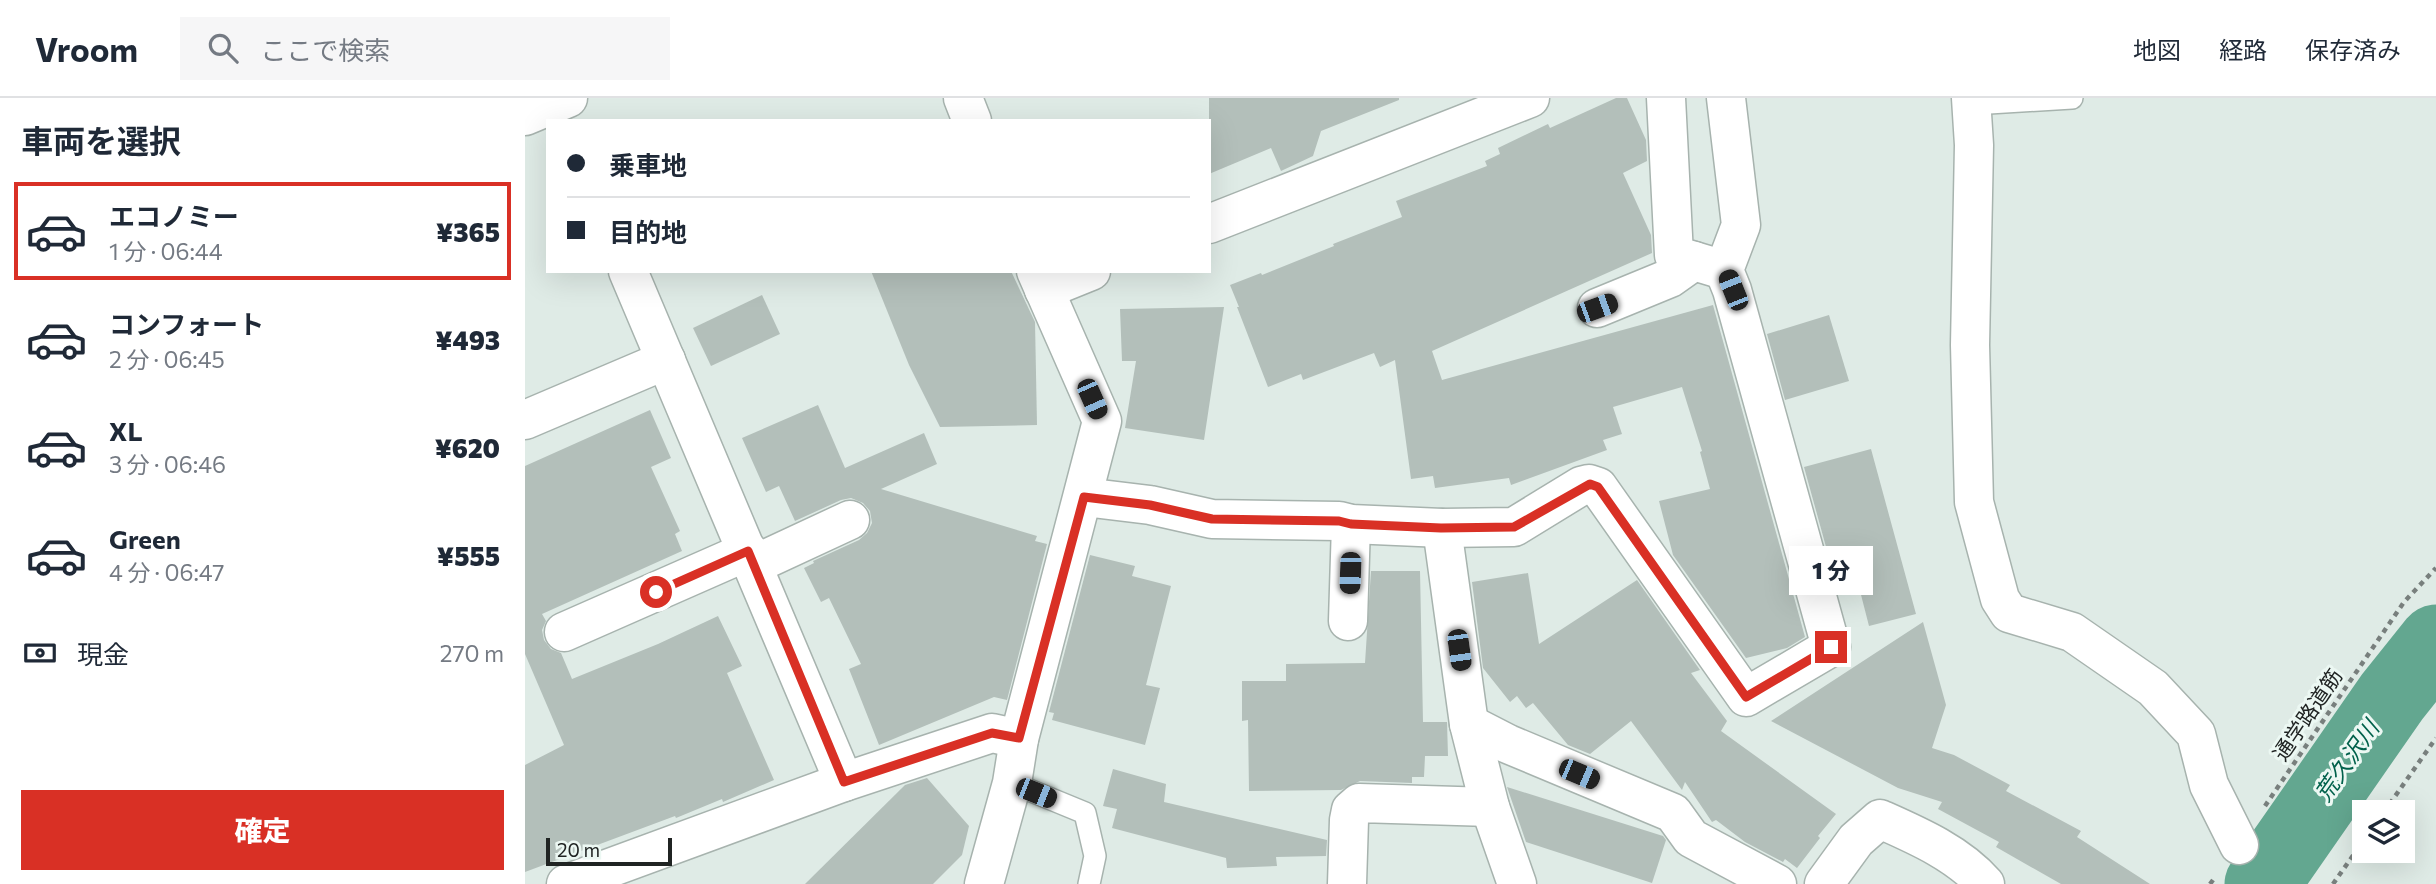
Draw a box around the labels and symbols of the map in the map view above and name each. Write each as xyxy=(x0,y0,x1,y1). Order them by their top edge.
car xyxy=(1716,267,1751,313)
car xyxy=(1574,291,1621,325)
car xyxy=(1074,376,1111,422)
callout: 1 分 xyxy=(1789,546,1873,594)
car xyxy=(1339,552,1362,594)
route start xyxy=(640,576,672,608)
car xyxy=(1446,628,1473,672)
route end xyxy=(1815,631,1847,663)
street label: 通学路道筋 xyxy=(2267,664,2346,765)
water label: 荒久沢川 xyxy=(2308,712,2386,806)
car xyxy=(1556,756,1603,792)
car xyxy=(1013,775,1060,811)
scale bar xyxy=(546,835,672,867)

